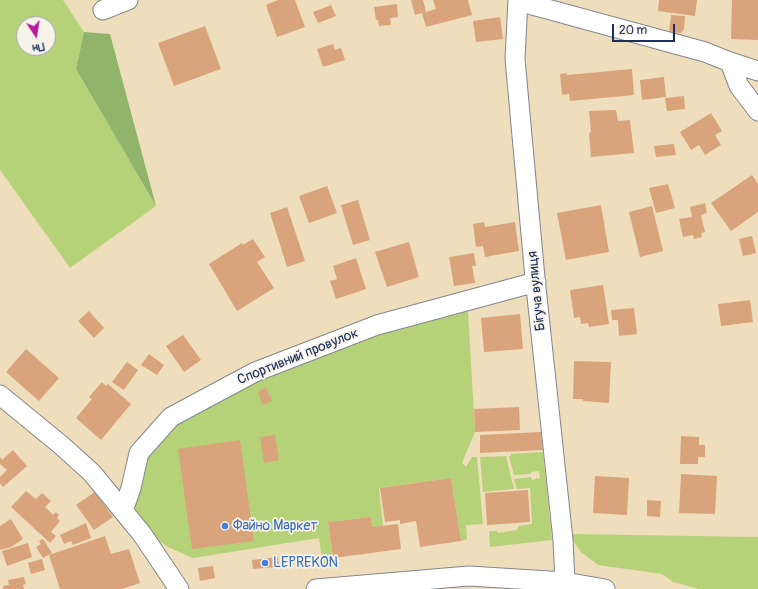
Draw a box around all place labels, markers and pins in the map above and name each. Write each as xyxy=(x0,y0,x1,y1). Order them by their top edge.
place label: Файно Маркет xyxy=(233,518,317,534)
marker: Файно Маркет xyxy=(220,521,230,531)
place label: LEPREKON xyxy=(273,555,338,571)
marker: LEPREKON xyxy=(260,558,270,568)

